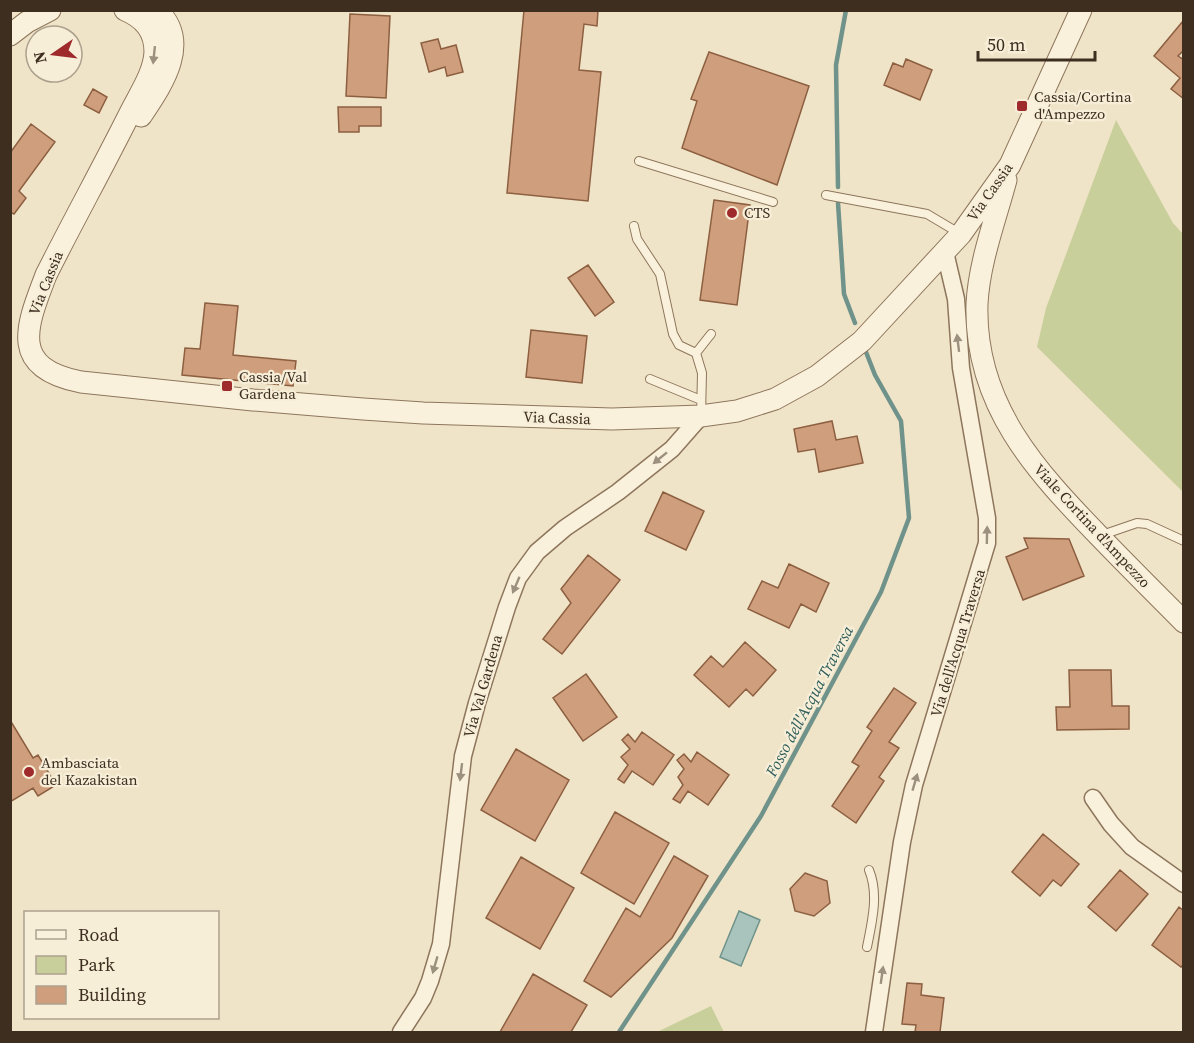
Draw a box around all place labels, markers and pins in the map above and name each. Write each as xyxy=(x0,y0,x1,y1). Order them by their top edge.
place label: Cassia/Cortina d'Ampezzo xyxy=(1034,86,1132,124)
marker: Cassia/Cortina d'Ampezzo xyxy=(1015,99,1029,113)
place label: CTS xyxy=(744,202,771,223)
marker: CTS xyxy=(725,206,739,220)
place label: Cassia/Val Gardena xyxy=(239,366,308,404)
marker: Cassia/Val Gardena xyxy=(220,379,234,393)
place label: Ambasciata del Kazakistan xyxy=(41,752,138,790)
marker: Ambasciata del Kazakistan xyxy=(22,765,36,779)

